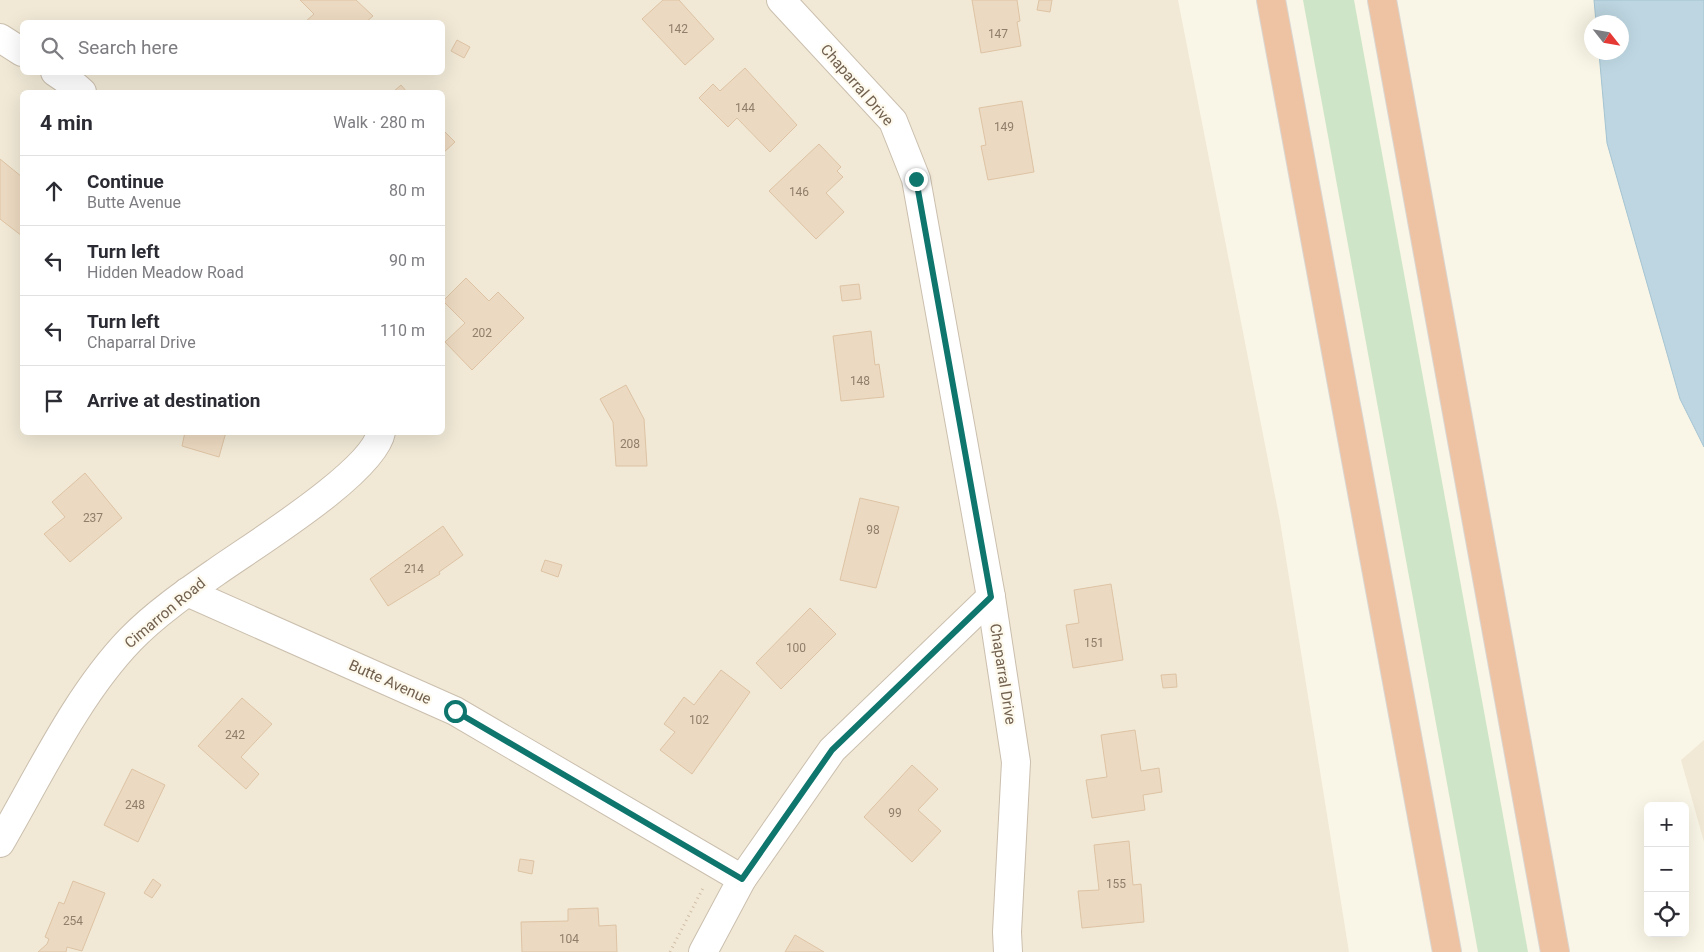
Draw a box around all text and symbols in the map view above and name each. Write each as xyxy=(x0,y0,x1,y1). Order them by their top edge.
north arrow xyxy=(1584,15,1629,60)
search box xyxy=(20,20,445,75)
house number: 142 xyxy=(668,22,688,36)
house number: 147 xyxy=(988,27,1008,41)
icon: search xyxy=(38,34,66,62)
text: Search here xyxy=(78,36,178,59)
street label: Chaparral Drive xyxy=(817,41,897,129)
house number: 144 xyxy=(735,101,755,115)
text: 4 min xyxy=(40,111,93,135)
text: Walk · 280 m xyxy=(333,113,425,132)
house number: 149 xyxy=(994,120,1014,134)
route end xyxy=(905,168,928,191)
text: Continue xyxy=(87,170,164,193)
icon: ahead xyxy=(40,177,68,205)
text: 80 m xyxy=(389,181,425,200)
house number: 146 xyxy=(789,185,809,199)
text: Butte Avenue xyxy=(87,193,181,212)
text: Turn left xyxy=(87,240,160,263)
icon: left xyxy=(40,247,68,275)
text: 90 m xyxy=(389,251,425,270)
text: Hidden Meadow Road xyxy=(87,263,244,282)
text: Turn left xyxy=(87,310,160,333)
icon: left xyxy=(40,317,68,345)
text: 110 m xyxy=(380,321,425,340)
house number: 202 xyxy=(472,326,492,340)
text: Chaparral Drive xyxy=(87,333,196,352)
house number: 148 xyxy=(850,374,870,388)
icon: arrive xyxy=(40,387,68,415)
text: Arrive at destination xyxy=(87,389,260,412)
house number: 208 xyxy=(620,437,640,451)
house number: 237 xyxy=(83,511,103,525)
house number: 98 xyxy=(866,523,880,537)
house number: 214 xyxy=(404,562,424,576)
street label: Cimarron Road xyxy=(121,574,209,652)
street label: Chaparral Drive xyxy=(986,622,1020,726)
house number: 151 xyxy=(1084,636,1104,650)
house number: 100 xyxy=(786,641,806,655)
street label: Butte Avenue xyxy=(346,656,434,708)
route start xyxy=(444,700,467,723)
house number: 102 xyxy=(689,713,709,727)
house number: 242 xyxy=(225,728,245,742)
house number: 248 xyxy=(125,798,145,812)
map controls xyxy=(1644,802,1689,937)
button: + xyxy=(1644,802,1689,847)
house number: 99 xyxy=(888,806,902,820)
button: − xyxy=(1644,847,1689,892)
house number: 155 xyxy=(1106,877,1126,891)
button: locate xyxy=(1644,892,1689,937)
house number: 254 xyxy=(63,914,83,928)
house number: 104 xyxy=(559,932,579,946)

